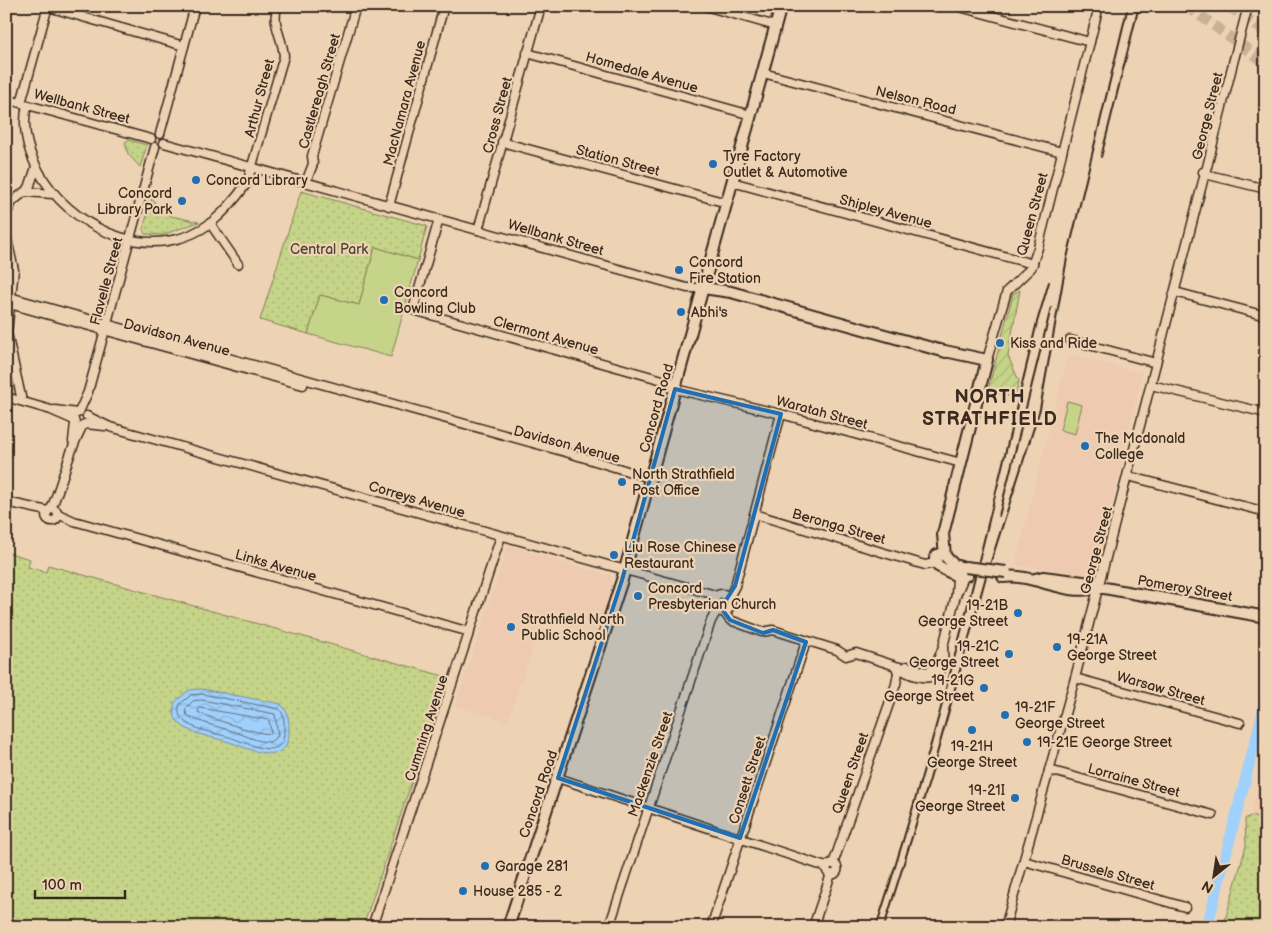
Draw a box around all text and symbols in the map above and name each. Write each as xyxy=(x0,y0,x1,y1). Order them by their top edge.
street label: Castlereagh Street xyxy=(295,31,344,151)
street label: MacNamara Avenue xyxy=(380,39,429,168)
street label: Homedale Avenue xyxy=(584,48,700,97)
street label: Arthur Street xyxy=(241,56,278,139)
street label: George Street xyxy=(1188,70,1227,162)
street label: Cross Street xyxy=(479,74,516,155)
street label: Nelson Road xyxy=(874,82,958,119)
street label: Wellbank Street xyxy=(32,85,133,128)
street label: Station Street xyxy=(574,141,662,180)
place label: Tyre Factory Outlet & Automotive xyxy=(723,148,848,181)
marker: Tyre Factory Outlet & Automotive xyxy=(707,158,719,170)
street label: Queen Street xyxy=(1013,170,1052,257)
place label: Concord Library xyxy=(206,172,308,189)
marker: Concord Library xyxy=(190,174,202,186)
place label: Concord Library Park xyxy=(97,185,172,218)
street label: Shipley Avenue xyxy=(838,191,934,232)
marker: Concord Library Park xyxy=(176,195,188,207)
street label: Wellbank Street xyxy=(506,216,606,259)
street label: Flavelle Street xyxy=(87,235,127,327)
park label: Central Park xyxy=(290,241,368,258)
place label: Concord Fire Station xyxy=(689,254,761,287)
marker: Concord Fire Station xyxy=(673,264,685,276)
place label: Concord Bowling Club xyxy=(394,284,476,317)
marker: Concord Bowling Club xyxy=(378,294,390,306)
place label: Abhi's xyxy=(691,304,728,321)
marker: Abhi's xyxy=(675,306,687,318)
street label: Clermont Avenue xyxy=(491,312,601,359)
street label: Davidson Avenue xyxy=(122,315,232,360)
place label: Kiss and Ride xyxy=(1010,335,1097,352)
marker: Kiss and Ride xyxy=(994,337,1006,349)
street label: Concord Road xyxy=(636,362,677,455)
district label: NORTH STRATHFIELD xyxy=(922,386,1058,431)
street label: Waratah Street xyxy=(774,392,870,433)
street label: Davidson Avenue xyxy=(512,422,622,467)
place label: The Mcdonald College xyxy=(1095,430,1185,463)
marker: The Mcdonald College xyxy=(1079,440,1091,452)
place label: North Strathfield Post Office xyxy=(632,466,735,499)
marker: North Strathfield Post Office xyxy=(616,476,628,488)
street label: Correys Avenue xyxy=(367,478,467,521)
street label: George Street xyxy=(1077,504,1117,596)
street label: Beronga Street xyxy=(790,505,888,548)
place label: Liu Rose Chinese Restaurant xyxy=(624,539,736,572)
street label: Links Avenue xyxy=(233,546,318,585)
marker: Liu Rose Chinese Restaurant xyxy=(608,549,620,561)
street label: Pomeroy Street xyxy=(1136,572,1234,605)
place label: Concord Presbyterian Church xyxy=(648,580,777,613)
marker: Concord Presbyterian Church xyxy=(632,590,644,602)
place label: 19-21B George Street xyxy=(918,597,1009,630)
marker: 19-21B George Street xyxy=(1012,607,1024,619)
place label: Strathfield North Public School xyxy=(521,611,624,644)
marker: Strathfield North Public School xyxy=(505,621,517,633)
place label: 19-21A George Street xyxy=(1067,631,1158,664)
place label: 19-21C George Street xyxy=(909,638,1000,671)
marker: 19-21A George Street xyxy=(1051,641,1063,653)
marker: 19-21C George Street xyxy=(1003,648,1015,660)
street label: Warsaw Street xyxy=(1115,668,1208,709)
place label: 19-21G George Street xyxy=(884,672,975,705)
street label: Cumming Avenue xyxy=(401,673,452,784)
marker: 19-21G George Street xyxy=(978,682,990,694)
place label: 19-21F George Street xyxy=(1015,699,1106,732)
street label: Mackenzie Street xyxy=(624,709,677,819)
marker: 19-21F George Street xyxy=(999,709,1011,721)
marker: 19-21H George Street xyxy=(966,724,978,736)
street label: Queen Street xyxy=(829,729,873,816)
street label: Consett Street xyxy=(725,733,770,826)
place label: 19-21E George Street xyxy=(1037,734,1173,751)
marker: 19-21E George Street xyxy=(1021,736,1033,748)
place label: 19-21H George Street xyxy=(927,738,1018,771)
street label: Concord Road xyxy=(516,748,561,840)
street label: Lorraine Street xyxy=(1086,760,1183,801)
place label: 19-21I George Street xyxy=(915,782,1006,815)
marker: 19-21I George Street xyxy=(1009,792,1021,804)
north arrow xyxy=(1190,850,1240,900)
street label: Brussels Street xyxy=(1059,851,1157,894)
place label: Garage 281 xyxy=(495,858,568,875)
marker: Garage 281 xyxy=(479,860,491,872)
scale bar xyxy=(35,868,125,900)
text: 100 m xyxy=(42,876,82,895)
text: N xyxy=(1199,877,1217,897)
place label: House 285 - 2 xyxy=(473,883,563,900)
marker: House 285 - 2 xyxy=(457,885,469,897)

